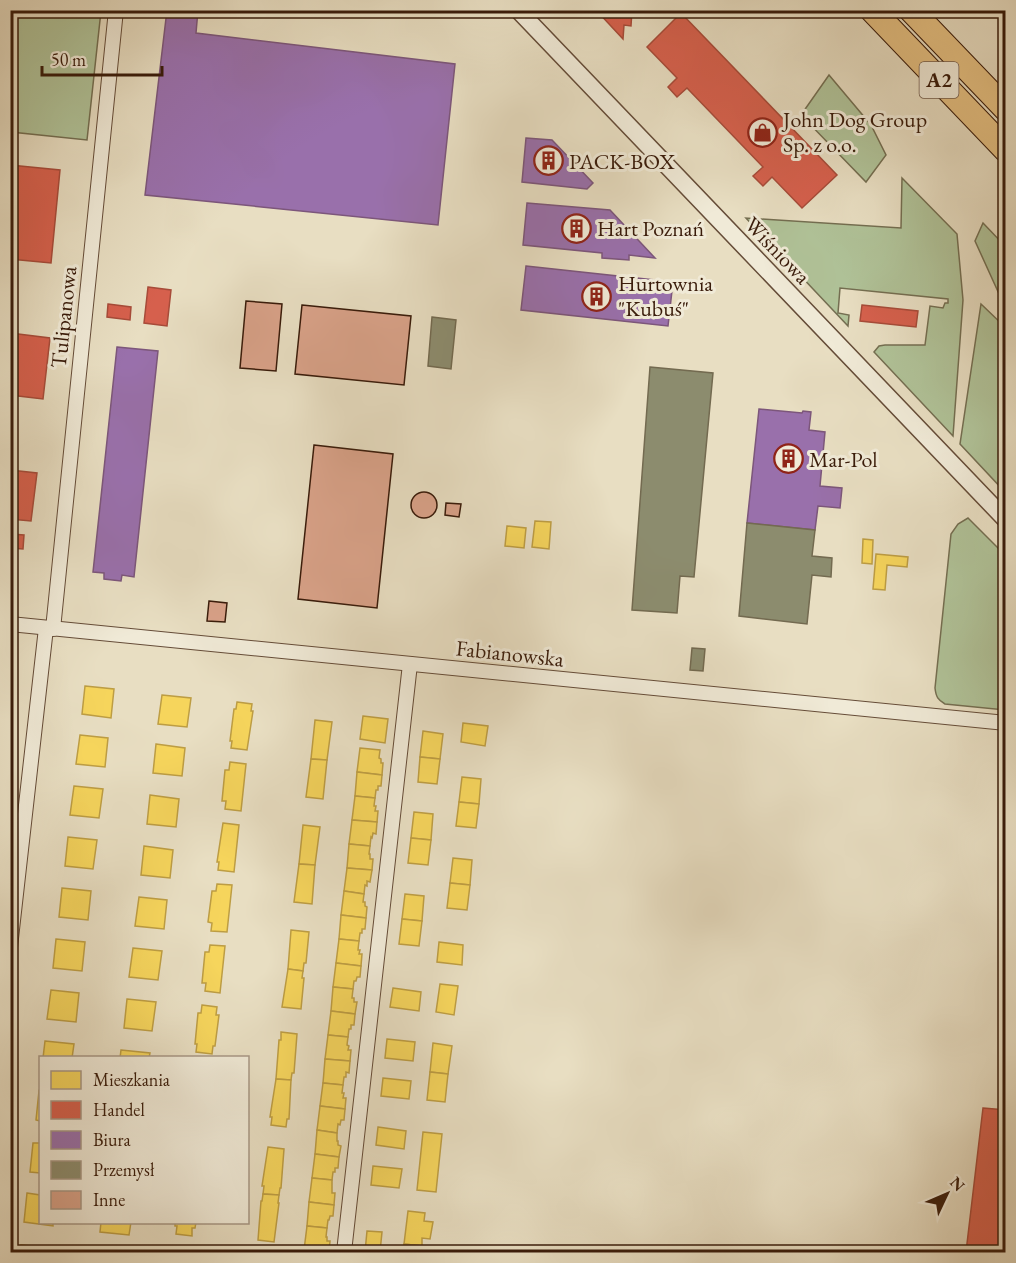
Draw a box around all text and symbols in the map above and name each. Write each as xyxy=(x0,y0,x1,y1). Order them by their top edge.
scale bar xyxy=(42,39,162,77)
text: 50 m xyxy=(51,48,86,71)
road number: A2 xyxy=(920,62,958,98)
place label: John Dog Group Sp. z o.o. xyxy=(781,105,927,159)
shop icon: John Dog Group Sp. z o.o. xyxy=(746,116,778,148)
building icon: PACK-BOX xyxy=(532,145,564,177)
place label: PACK-BOX xyxy=(569,147,675,176)
street label: Wiśniowa xyxy=(738,210,817,291)
building icon: Hart Poznań xyxy=(560,212,592,244)
place label: Hart Poznań xyxy=(597,214,705,243)
street label: Tulipanowa xyxy=(44,264,83,370)
place label: Hurtownia "Kubuś" xyxy=(618,269,713,323)
building icon: Hurtownia "Kubuś" xyxy=(581,280,613,312)
building icon: Mar-Pol xyxy=(772,443,804,475)
place label: Mar-Pol xyxy=(809,445,877,474)
street label: Fabianowska xyxy=(455,633,566,674)
legend xyxy=(39,1056,249,1224)
text: Mieszkania xyxy=(93,1068,171,1091)
text: Handel xyxy=(93,1098,145,1121)
text: Biura xyxy=(93,1128,131,1151)
text: Przemysł xyxy=(93,1158,155,1181)
north arrow xyxy=(917,1164,977,1224)
text: N xyxy=(945,1172,970,1196)
text: Inne xyxy=(93,1188,125,1211)

